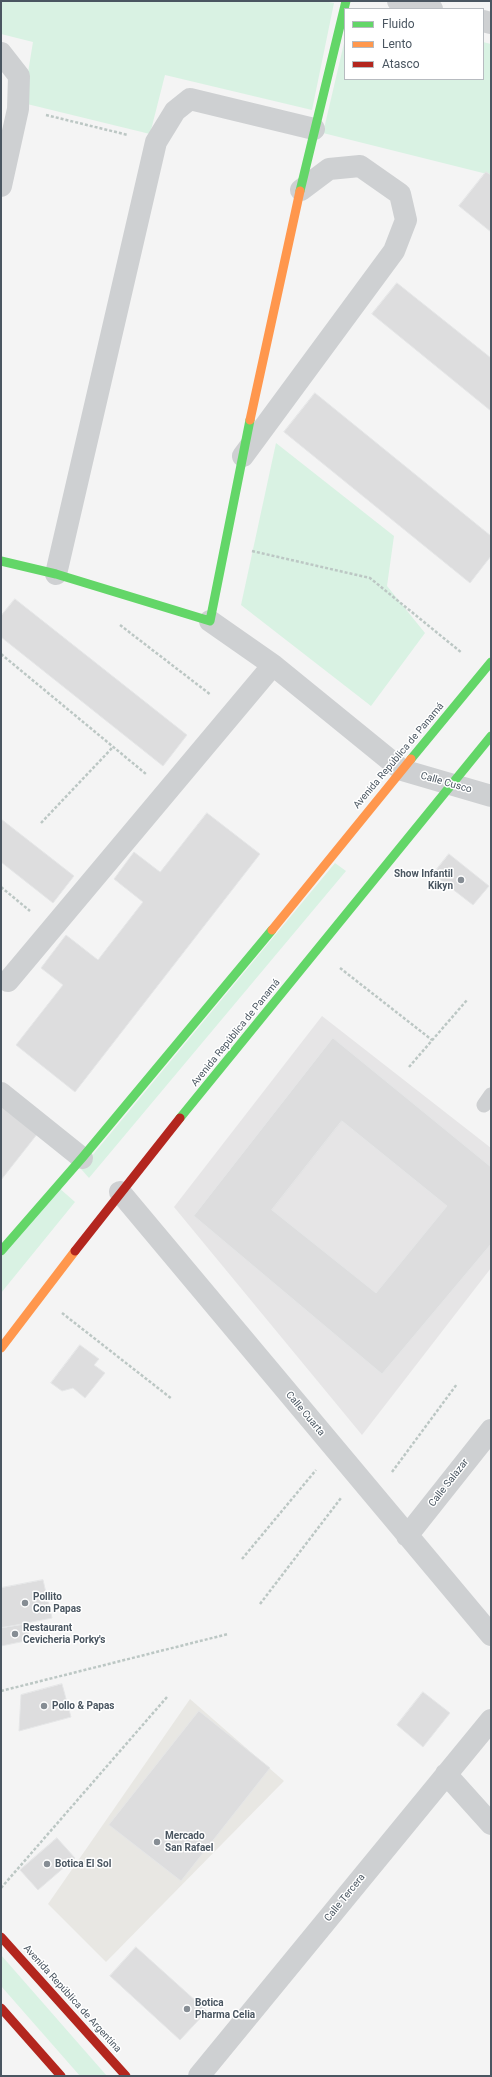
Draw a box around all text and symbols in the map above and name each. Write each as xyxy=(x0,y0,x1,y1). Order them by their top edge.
legend xyxy=(344,8,484,80)
text: Fluido xyxy=(382,17,415,31)
text: Lento xyxy=(382,37,412,51)
text: Atasco xyxy=(382,57,420,71)
street label: Avenida República de Panamá xyxy=(351,701,447,811)
street label: Calle Cusco xyxy=(419,770,473,796)
place label: Show Infantil Kikyn xyxy=(394,868,453,892)
marker: Show Infantil Kikyn xyxy=(456,875,466,885)
street label: Avenida República de Panamá xyxy=(189,977,283,1089)
street label: Calle Cuarta xyxy=(283,1389,327,1439)
street label: Calle Salazar xyxy=(427,1457,471,1509)
place label: Pollito Con Papas xyxy=(33,1591,81,1614)
marker: Pollito Con Papas xyxy=(20,1598,30,1608)
place label: Restaurant Cevicheria Porky's xyxy=(23,1622,105,1646)
marker: Restaurant Cevicheria Porky's xyxy=(10,1629,20,1639)
place label: Pollo & Papas xyxy=(52,1700,114,1712)
marker: Pollo & Papas xyxy=(39,1701,49,1711)
place label: Mercado San Rafael xyxy=(165,1830,213,1854)
marker: Mercado San Rafael xyxy=(152,1837,162,1847)
place label: Botica El Sol xyxy=(55,1858,111,1870)
marker: Botica El Sol xyxy=(42,1859,52,1869)
street label: Calle Tercera xyxy=(322,1872,368,1924)
street label: Avenida República de Argentina xyxy=(21,1943,123,2055)
place label: Botica Pharma Celia xyxy=(195,1997,255,2020)
marker: Botica Pharma Celia xyxy=(182,2004,192,2014)

